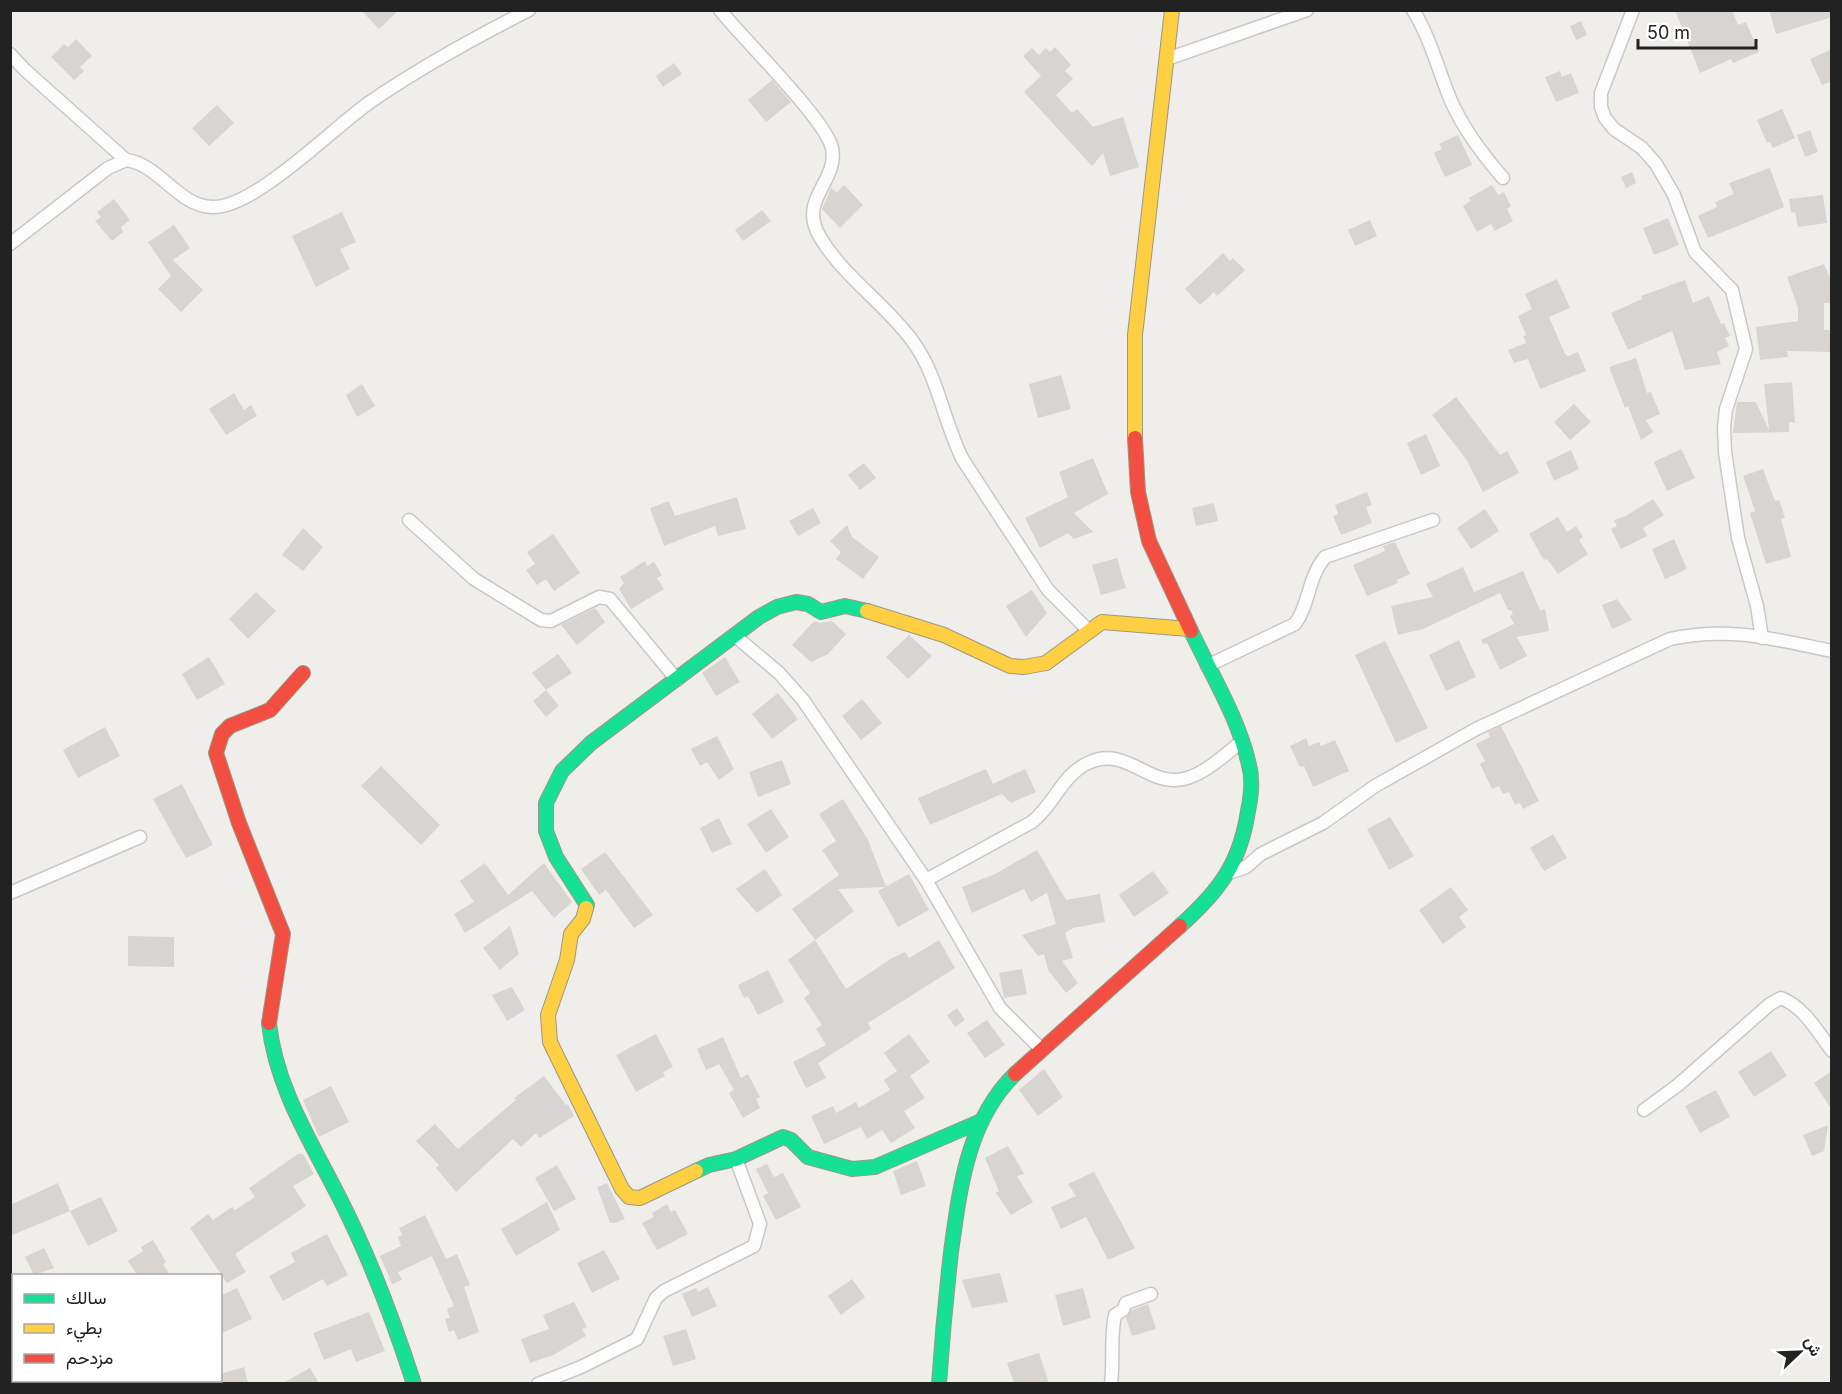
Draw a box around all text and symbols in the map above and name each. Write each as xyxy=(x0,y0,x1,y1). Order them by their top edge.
scale bar xyxy=(1638,12,1756,50)
text: 50 m xyxy=(1647,22,1690,43)
legend xyxy=(12,1274,222,1382)
text: سالك xyxy=(66,1287,106,1308)
text: بطيء xyxy=(66,1317,102,1343)
north arrow xyxy=(1770,1322,1830,1382)
text: ش xyxy=(1801,1333,1827,1359)
text: مزدحم xyxy=(66,1347,113,1370)

